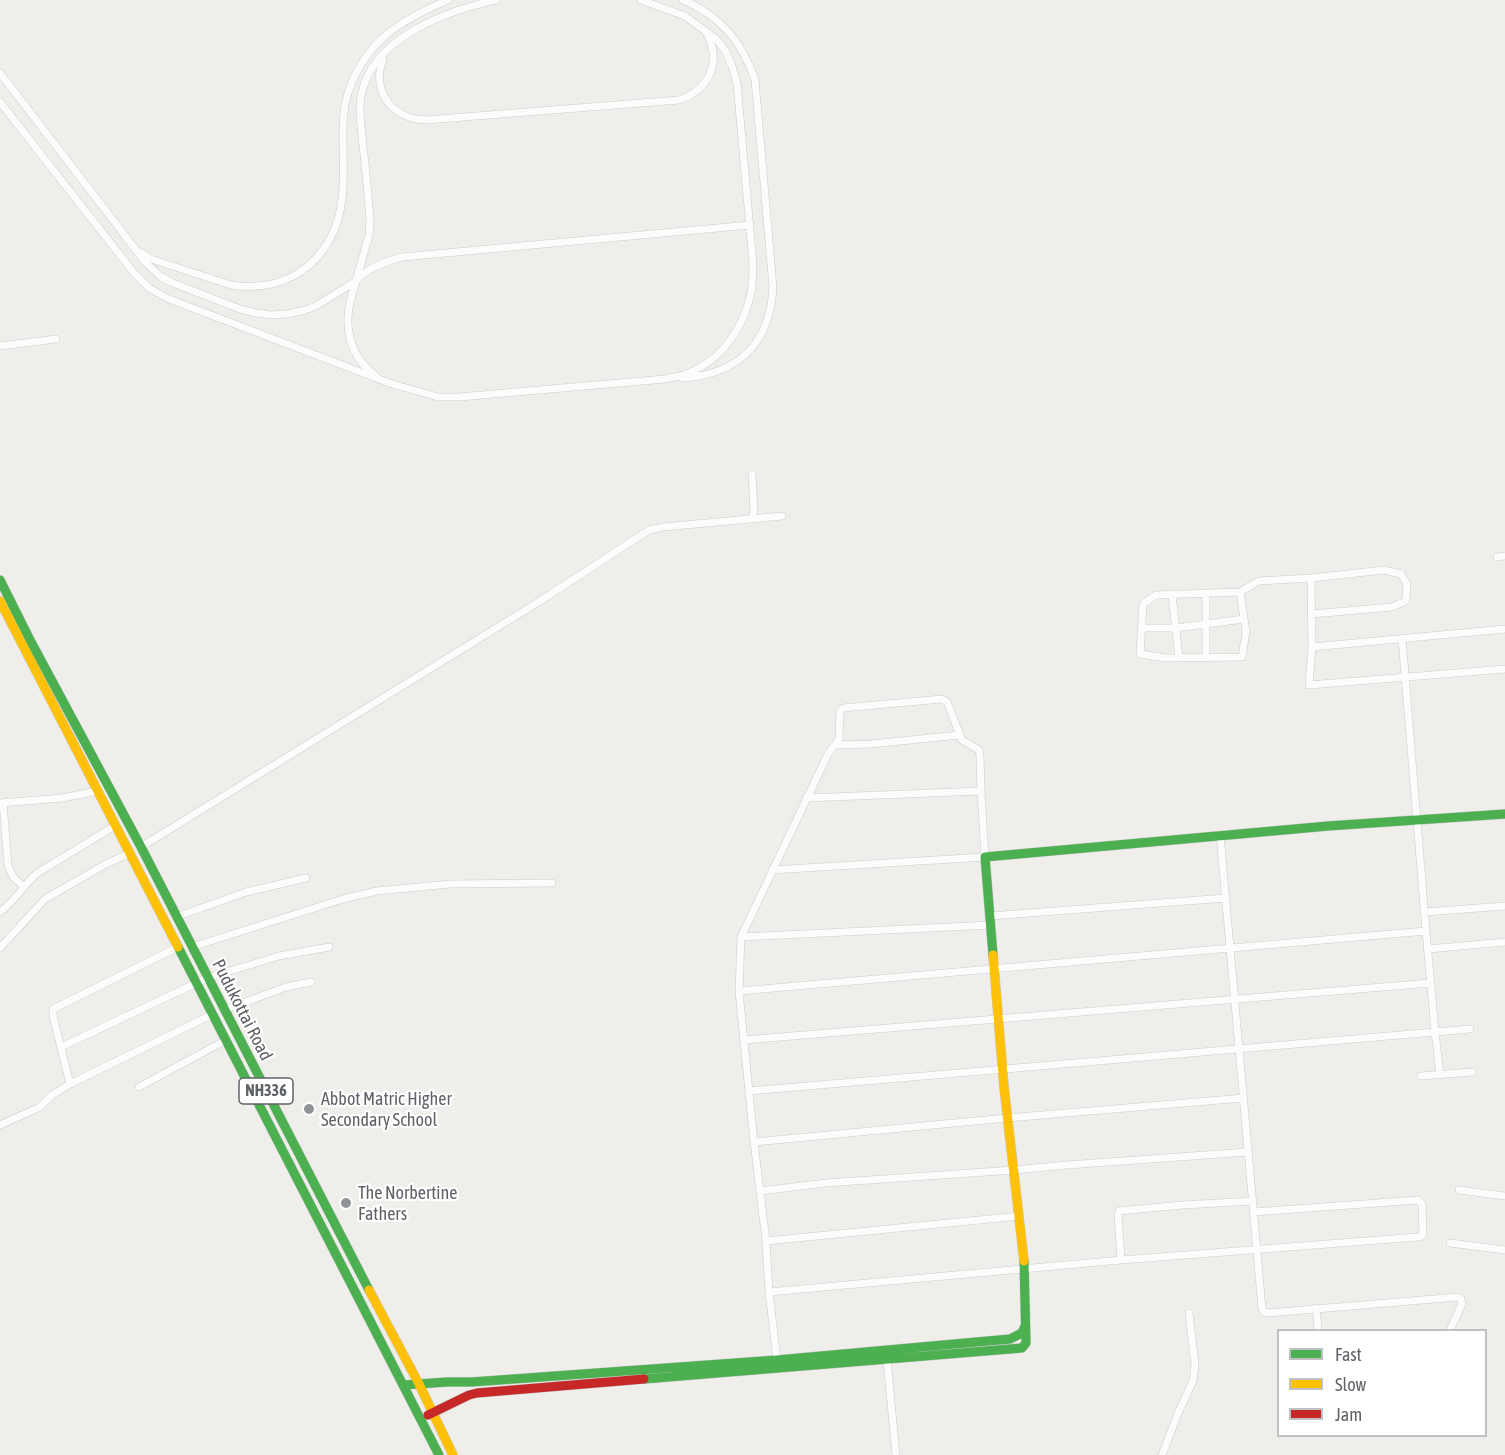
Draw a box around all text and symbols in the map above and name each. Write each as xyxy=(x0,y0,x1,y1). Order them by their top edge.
street label: Pudukottai Road xyxy=(207,956,277,1064)
road number: NH336 xyxy=(239,1078,293,1104)
place label: Abbot Matric Higher Secondary School xyxy=(321,1088,452,1130)
marker: Abbot Matric Higher Secondary School xyxy=(302,1102,316,1116)
place label: The Norbertine Fathers xyxy=(358,1182,457,1224)
marker: The Norbertine Fathers xyxy=(339,1196,353,1210)
legend xyxy=(1277,1329,1487,1437)
text: Fast xyxy=(1335,1344,1362,1365)
text: Slow xyxy=(1335,1374,1366,1395)
text: Jam xyxy=(1335,1404,1362,1425)

